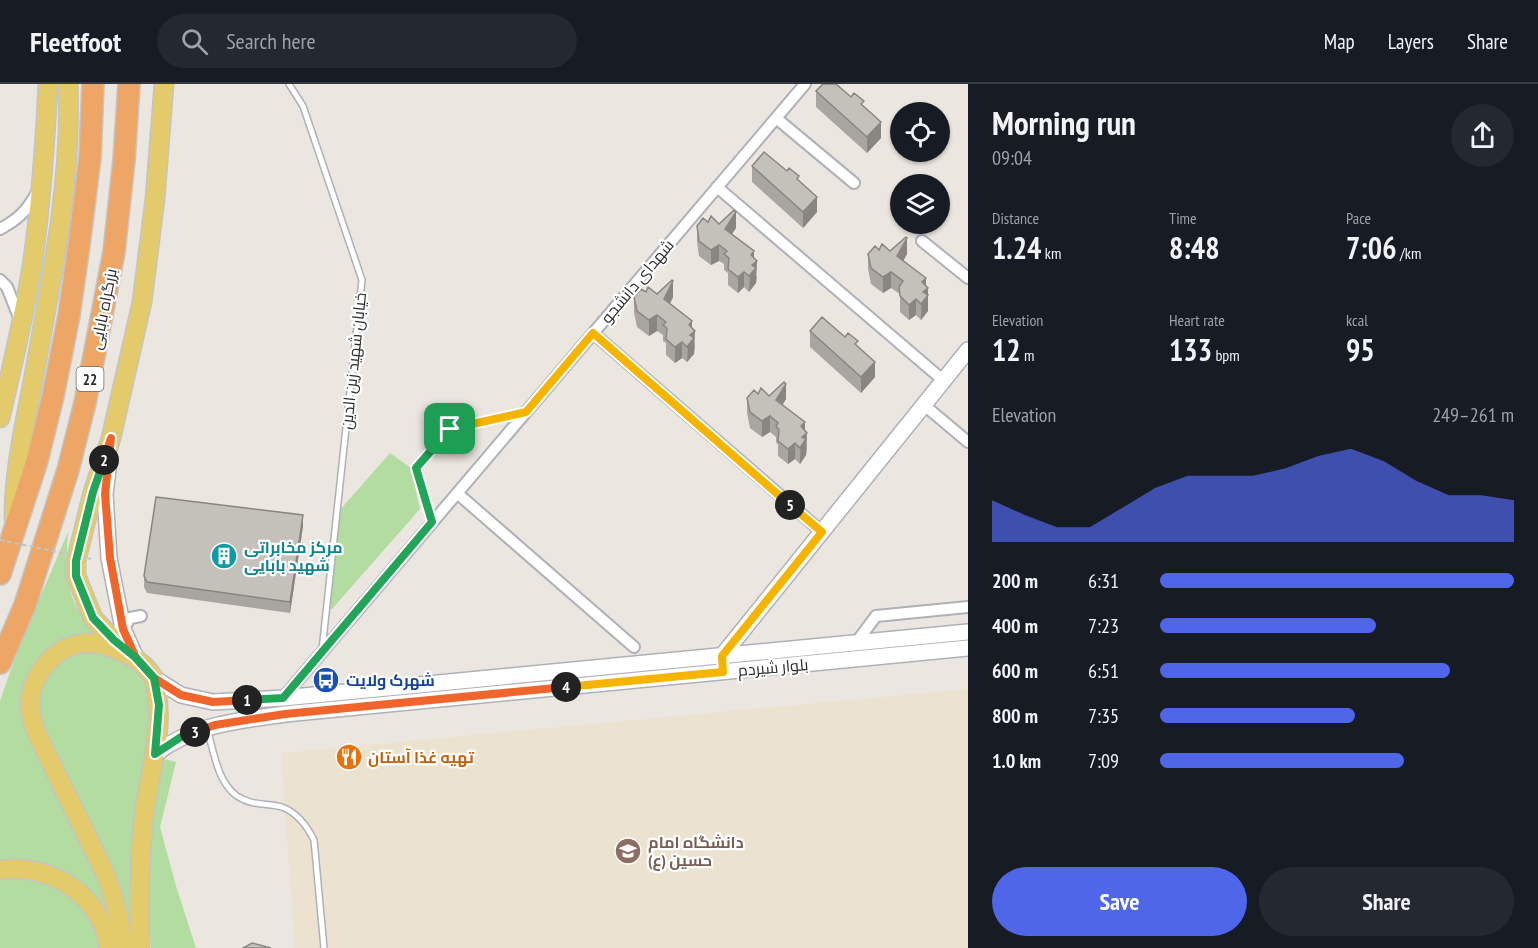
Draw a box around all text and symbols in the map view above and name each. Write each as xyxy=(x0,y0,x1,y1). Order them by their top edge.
search box xyxy=(157,14,577,68)
text: Fleetfoot xyxy=(30,23,121,60)
icon: search xyxy=(178,25,211,58)
text: Search here xyxy=(226,27,316,55)
text: Map xyxy=(1324,28,1355,55)
text: Layers xyxy=(1388,28,1434,55)
text: Share xyxy=(1467,28,1508,55)
text: Morning run xyxy=(992,101,1136,144)
map controls xyxy=(890,102,950,234)
button: locate xyxy=(890,102,950,162)
button: share xyxy=(1451,104,1514,167)
text: 09:04 xyxy=(992,145,1032,171)
button: layers xyxy=(890,174,950,234)
text: Distance xyxy=(992,208,1039,228)
text: Time xyxy=(1169,208,1197,228)
text: Pace xyxy=(1346,208,1371,228)
text: 1.24 xyxy=(992,228,1041,267)
text: 8:48 xyxy=(1169,228,1220,267)
text: 7:06 xyxy=(1346,228,1397,267)
street label: شهدای دانشجو xyxy=(596,235,679,328)
text: km xyxy=(1041,243,1061,263)
text: /km xyxy=(1397,243,1421,263)
street label: بزرگراه بابایی xyxy=(85,267,122,352)
street label: خیابان شهید زین الدین xyxy=(336,292,371,431)
text: Elevation xyxy=(992,310,1043,330)
text: Heart rate xyxy=(1169,310,1225,330)
text: kcal xyxy=(1346,310,1368,330)
text: 12 xyxy=(992,330,1021,369)
text: 133 xyxy=(1169,330,1212,369)
text: 95 xyxy=(1346,330,1375,369)
text: m xyxy=(1021,345,1035,365)
text: bpm xyxy=(1212,345,1240,365)
road number: 22 xyxy=(76,367,104,391)
text: Elevation xyxy=(992,402,1056,428)
text: 249–261 m xyxy=(1432,402,1514,428)
pin xyxy=(424,403,475,454)
icon: arrive xyxy=(433,412,466,445)
pin: 2 xyxy=(89,445,119,475)
text: 2 xyxy=(100,450,108,470)
pin: 5 xyxy=(775,490,805,520)
text: 5 xyxy=(786,495,794,515)
place label: مرکز مخابراتی شهید بابایی xyxy=(244,537,343,575)
building icon: مرکز مخابراتی شهید بابایی xyxy=(209,541,239,571)
text: 200 m xyxy=(992,568,1038,594)
text: 6:31 xyxy=(1088,568,1119,594)
text: 400 m xyxy=(992,613,1038,639)
text: 7:23 xyxy=(1088,613,1119,639)
street label: بلوار شیردم xyxy=(737,654,809,682)
text: 600 m xyxy=(992,658,1038,684)
text: 6:51 xyxy=(1088,658,1119,684)
bus stop icon: شهرک ولایت xyxy=(311,665,341,695)
place label: شهرک ولایت xyxy=(346,670,435,690)
pin: 4 xyxy=(551,672,581,702)
text: 4 xyxy=(562,677,570,697)
pin: 1 xyxy=(232,685,262,715)
text: 1 xyxy=(243,690,251,710)
text: 800 m xyxy=(992,703,1038,729)
text: 7:35 xyxy=(1088,703,1119,729)
pin: 3 xyxy=(180,717,210,747)
text: 3 xyxy=(191,722,199,742)
restaurant icon: تهیه غذا آستان xyxy=(334,742,364,772)
place label: تهیه غذا آستان xyxy=(368,747,475,767)
text: 1.0 km xyxy=(992,748,1041,774)
text: 7:09 xyxy=(1088,748,1119,774)
place label: دانشگاه امام حسین (ع) xyxy=(648,832,744,871)
school or university icon: دانشگاه امام حسین (ع) xyxy=(613,836,643,866)
button: Save xyxy=(992,867,1247,936)
button: Share xyxy=(1259,867,1514,936)

